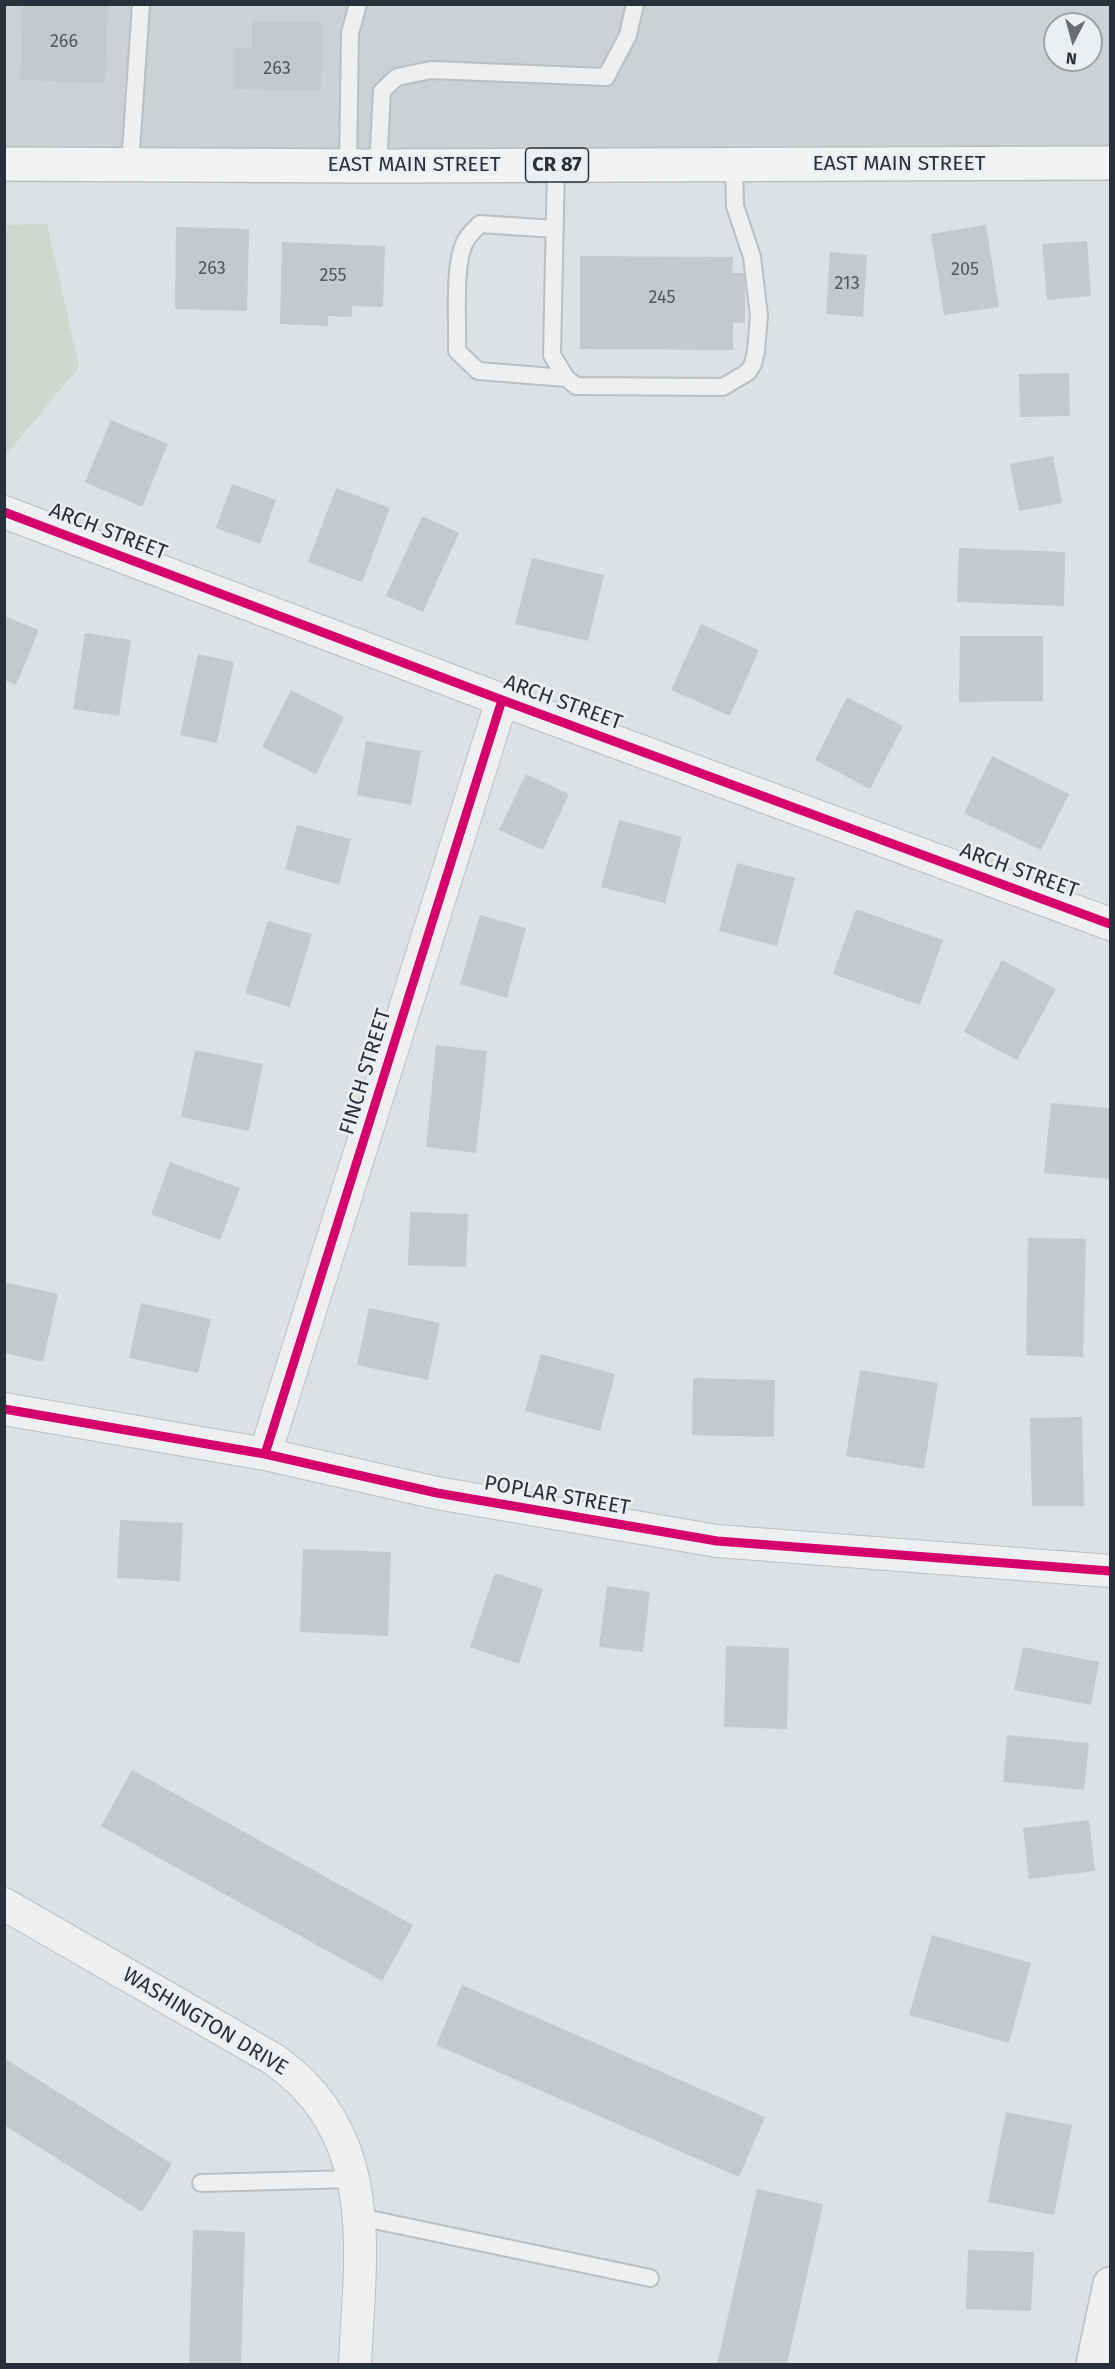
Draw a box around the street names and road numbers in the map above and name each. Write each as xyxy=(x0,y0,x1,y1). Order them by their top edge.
road number: CR 87 xyxy=(526,148,588,182)
street label: EAST MAIN STREET xyxy=(812,151,986,177)
street label: EAST MAIN STREET xyxy=(327,152,501,178)
street label: ARCH STREET xyxy=(46,498,170,566)
street label: ARCH STREET xyxy=(500,670,626,736)
street label: ARCH STREET xyxy=(956,838,1082,904)
street label: FINCH STREET xyxy=(335,1006,397,1138)
street label: POPLAR STREET xyxy=(482,1471,632,1521)
street label: WASHINGTON DRIVE xyxy=(118,1963,292,2081)

